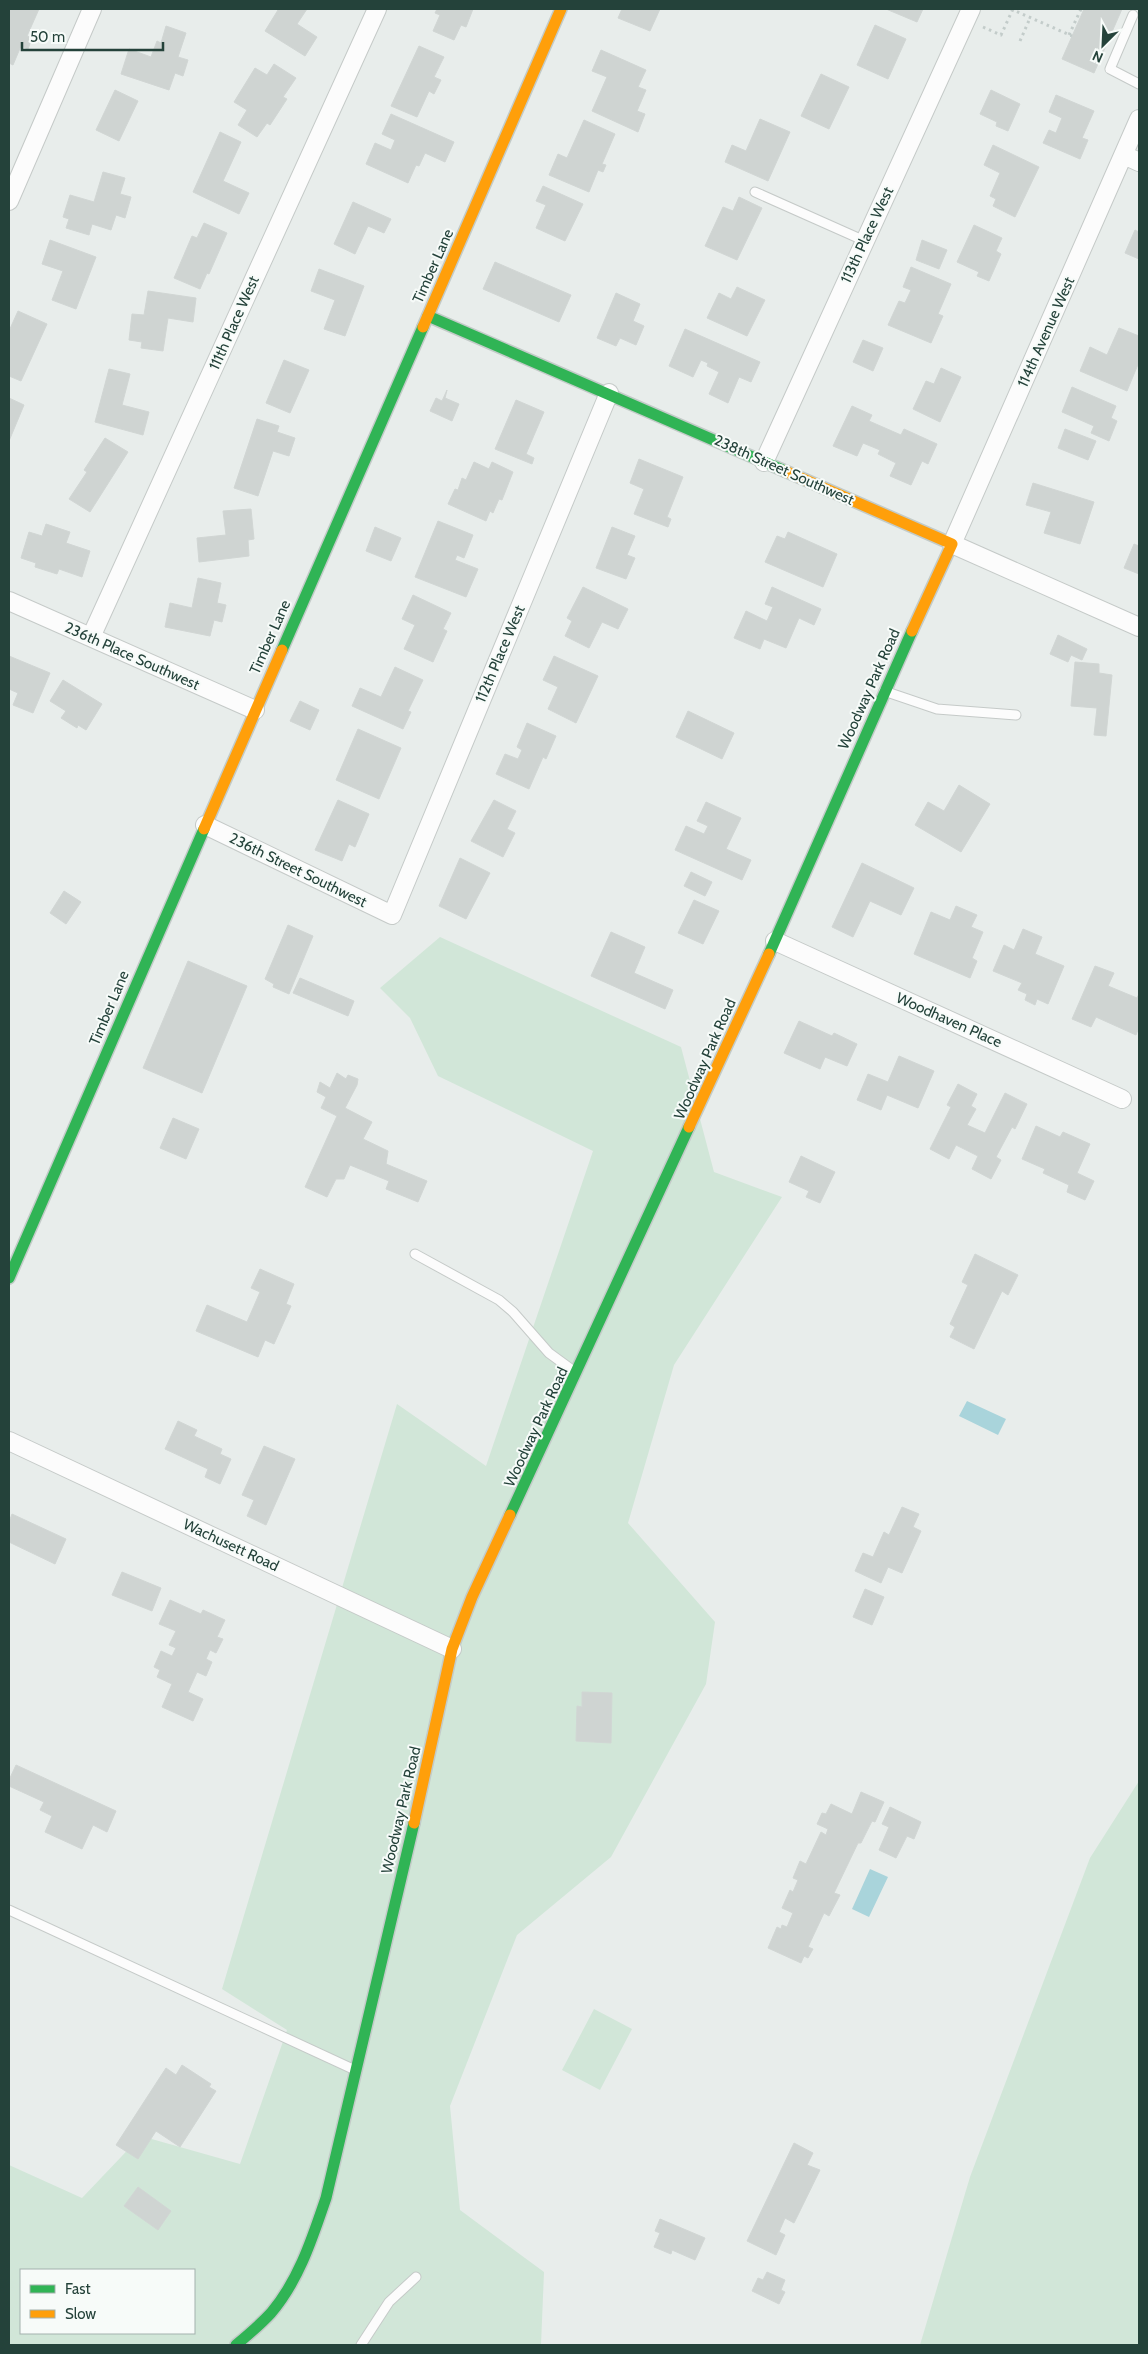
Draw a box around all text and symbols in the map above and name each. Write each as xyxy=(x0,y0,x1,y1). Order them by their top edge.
scale bar xyxy=(22,20,164,52)
north arrow xyxy=(1078,20,1128,70)
text: 50 m xyxy=(30,28,65,46)
text: N xyxy=(1090,47,1106,67)
street label: 113th Place West xyxy=(837,184,897,286)
street label: Timber Lane xyxy=(409,226,457,306)
street label: 111th Place West xyxy=(205,273,263,373)
street label: 114th Avenue West xyxy=(1014,274,1078,390)
street label: 238th Street Southwest xyxy=(711,431,857,509)
street label: Timber Lane xyxy=(246,597,294,677)
street label: 112th Place West xyxy=(471,603,529,705)
street label: 236th Place Southwest xyxy=(62,618,202,694)
street label: Woodway Park Road xyxy=(834,626,904,752)
street label: 236th Street Southwest xyxy=(226,829,370,911)
street label: Timber Lane xyxy=(85,968,133,1048)
street label: Woodhaven Place xyxy=(893,989,1005,1051)
street label: Woodway Park Road xyxy=(670,996,740,1122)
street label: Woodway Park Road xyxy=(500,1364,572,1490)
street label: Wachusett Road xyxy=(180,1515,282,1575)
street label: Woodway Park Road xyxy=(378,1745,424,1875)
legend xyxy=(20,2269,195,2334)
text: Fast xyxy=(65,2280,90,2298)
text: Slow xyxy=(65,2305,96,2323)

